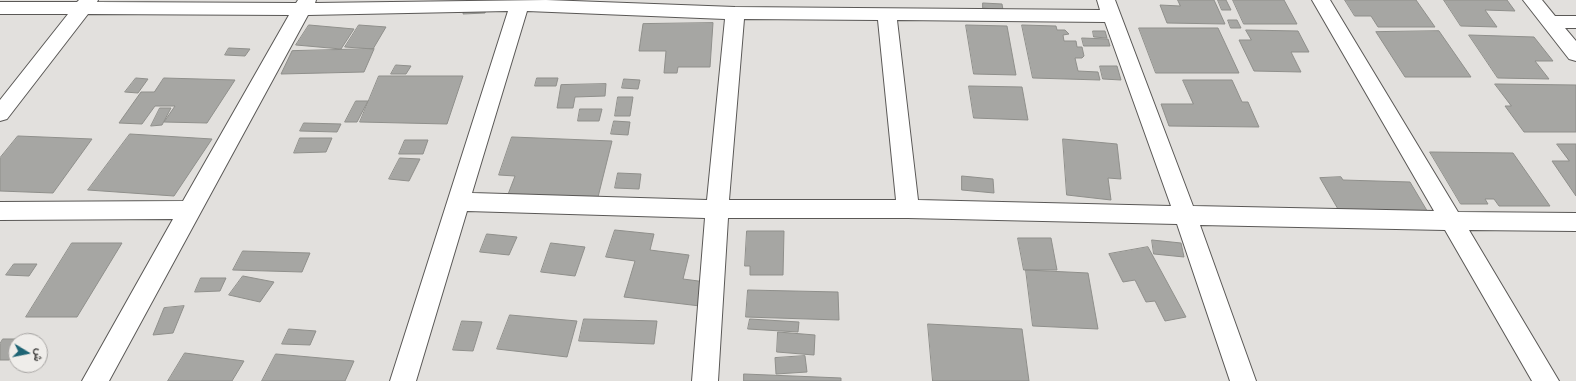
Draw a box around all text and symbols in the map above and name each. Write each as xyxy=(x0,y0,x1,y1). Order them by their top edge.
north arrow xyxy=(8,333,48,373)
text: ش xyxy=(31,347,47,363)

